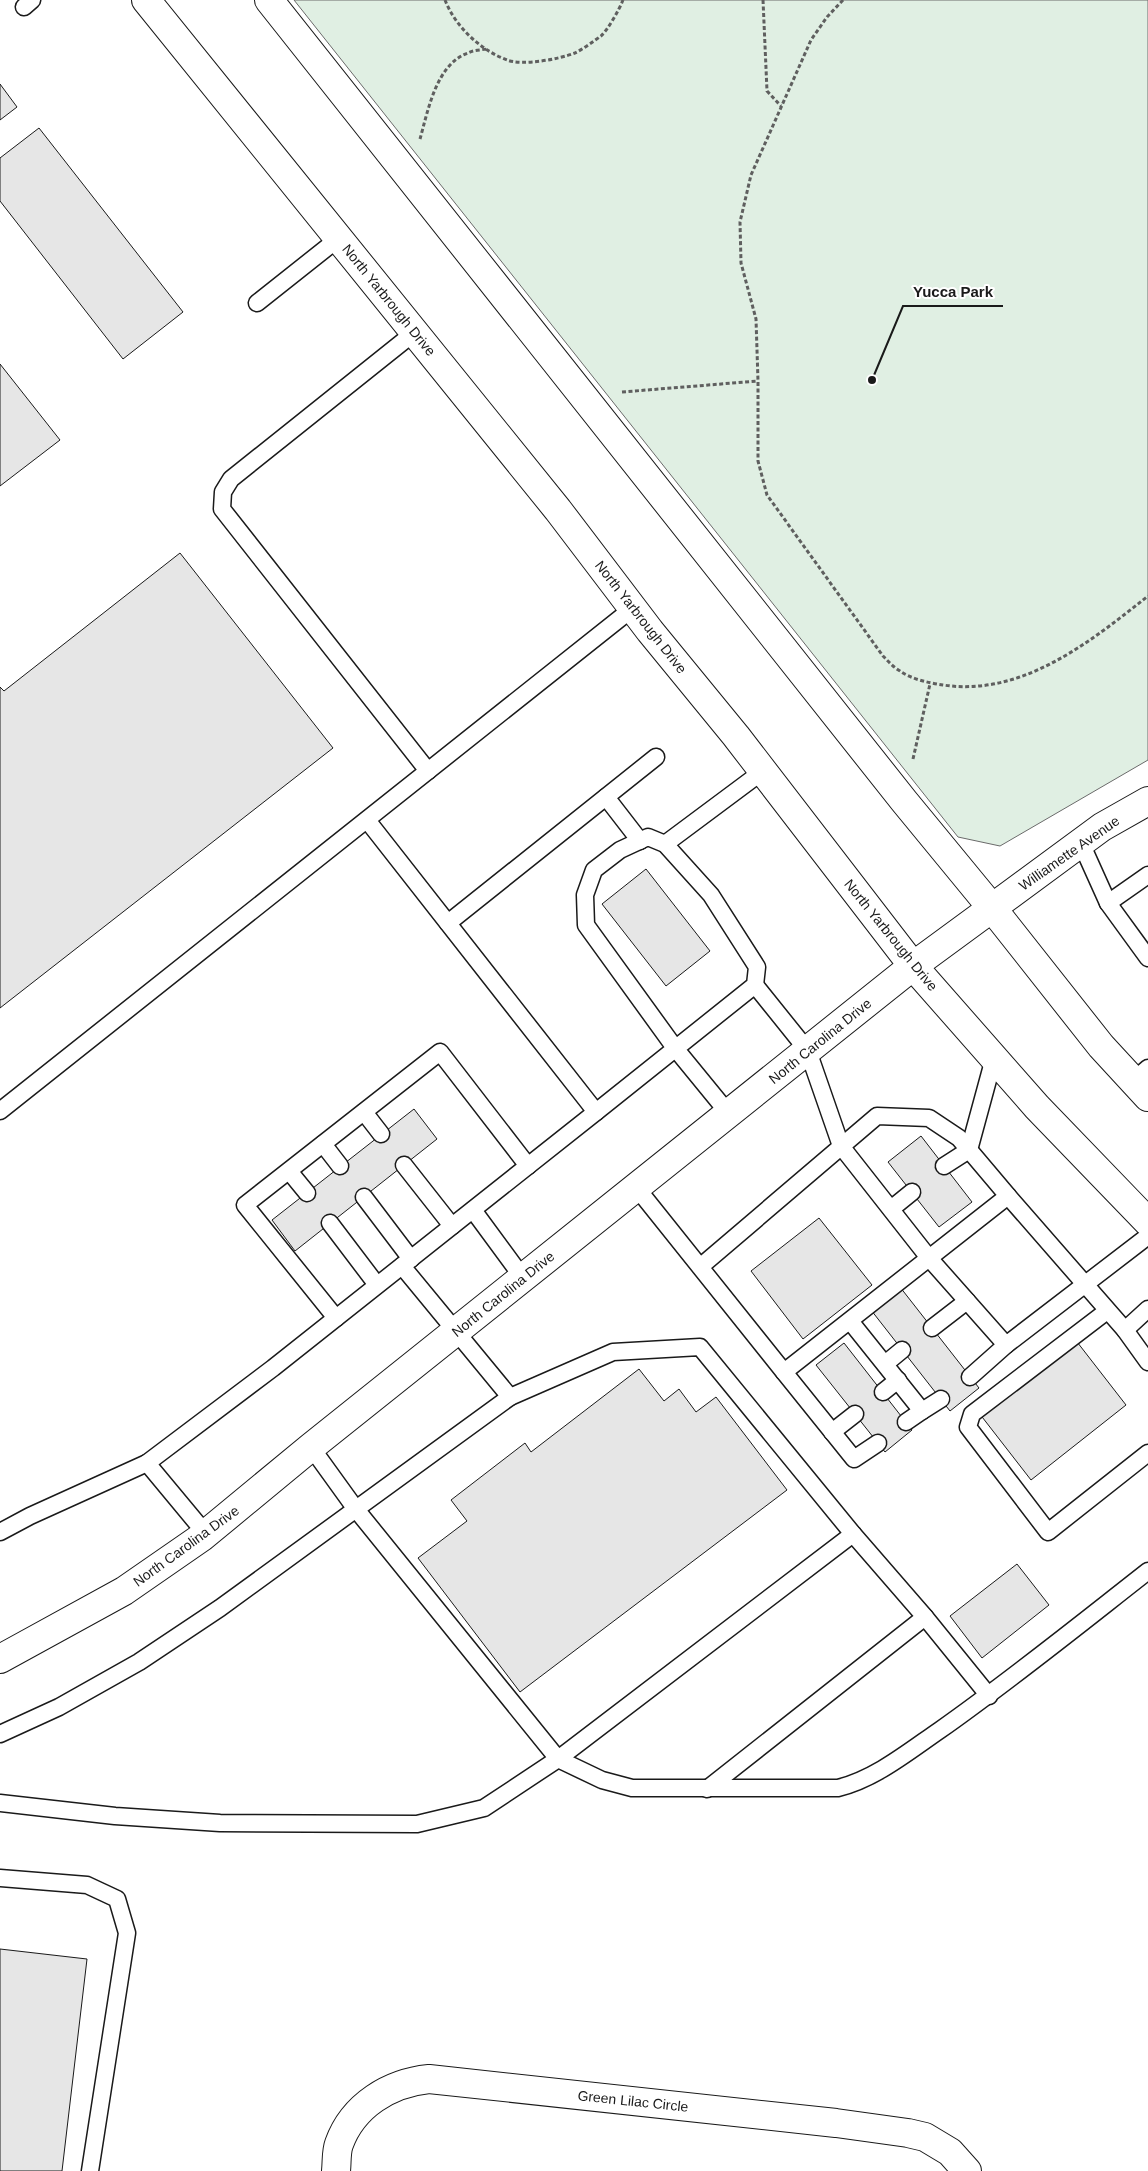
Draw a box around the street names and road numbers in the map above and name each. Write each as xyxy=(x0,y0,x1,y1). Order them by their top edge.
street label: North Yarbrough Drive xyxy=(339,241,439,359)
street label: North Yarbrough Drive xyxy=(592,557,690,677)
street label: Williamette Avenue xyxy=(1016,812,1122,894)
street label: North Yarbrough Drive xyxy=(841,876,941,994)
street label: North Carolina Drive xyxy=(766,995,874,1087)
street label: North Carolina Drive xyxy=(449,1248,557,1340)
street label: North Carolina Drive xyxy=(130,1502,242,1590)
street label: Green Lilac Circle xyxy=(577,2087,689,2115)

